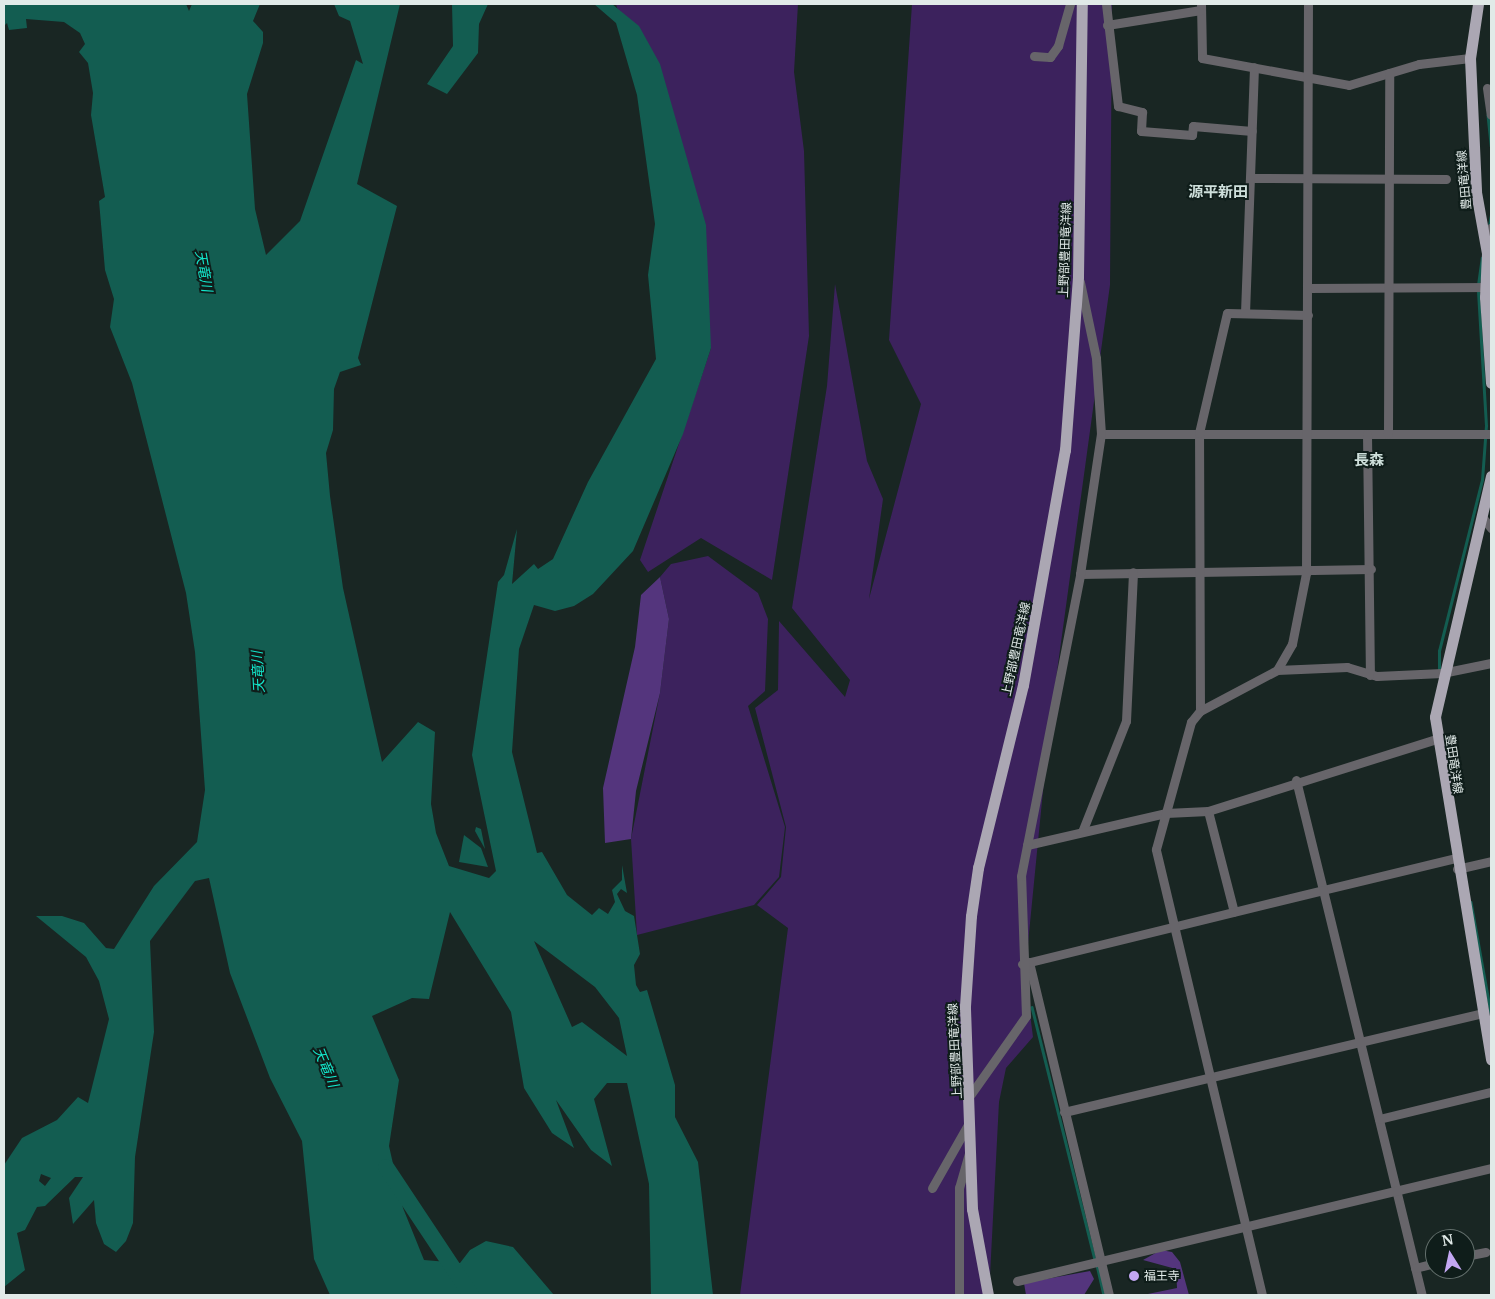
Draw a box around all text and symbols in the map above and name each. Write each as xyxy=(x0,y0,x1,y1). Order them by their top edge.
street label: 豊田竜洋線 xyxy=(1454,149,1474,211)
district label: 源平新田 xyxy=(1188,183,1248,201)
street label: 上野部豊田竜洋線 xyxy=(1056,202,1074,298)
water label: 天竜川 xyxy=(192,249,216,293)
district label: 長森 xyxy=(1354,451,1384,469)
street label: 上野部豊田竜洋線 xyxy=(999,601,1033,697)
water label: 天竜川 xyxy=(249,651,267,693)
street label: 豊田竜洋線 xyxy=(1443,733,1465,795)
street label: 上野部豊田竜洋線 xyxy=(945,1003,965,1099)
water label: 天竜川 xyxy=(310,1044,342,1090)
north arrow xyxy=(1425,1229,1475,1279)
text: N xyxy=(1441,1230,1455,1250)
place label: 福王寺 xyxy=(1144,1269,1180,1283)
marker: 福王寺 xyxy=(1128,1270,1140,1282)

